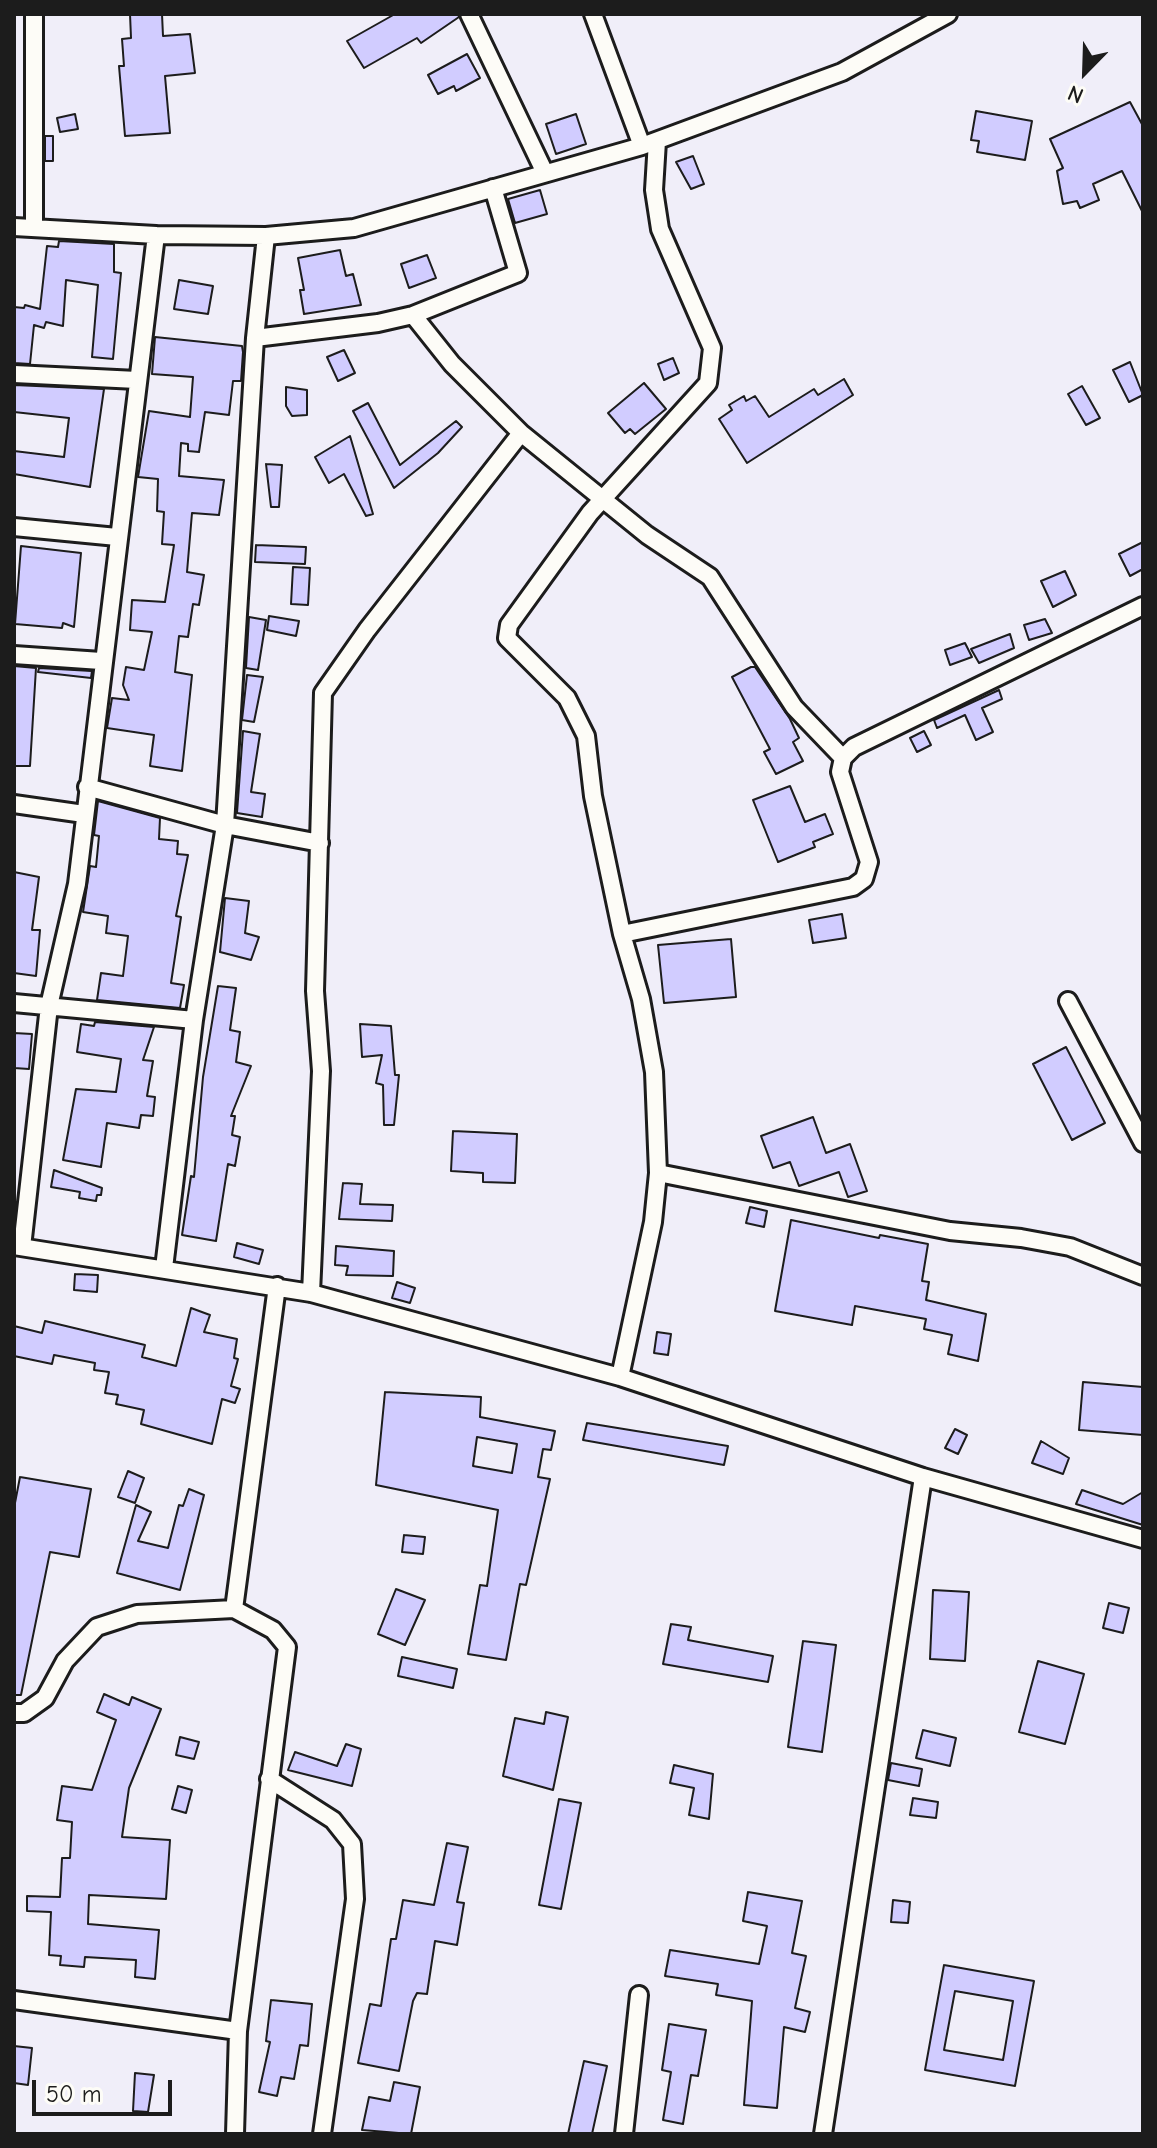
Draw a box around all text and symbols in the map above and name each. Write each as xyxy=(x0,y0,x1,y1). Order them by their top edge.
north arrow xyxy=(1045,32,1125,112)
text: N xyxy=(1064,79,1087,109)
scale bar xyxy=(36,2064,176,2114)
text: 50 m xyxy=(46,2080,102,2108)

